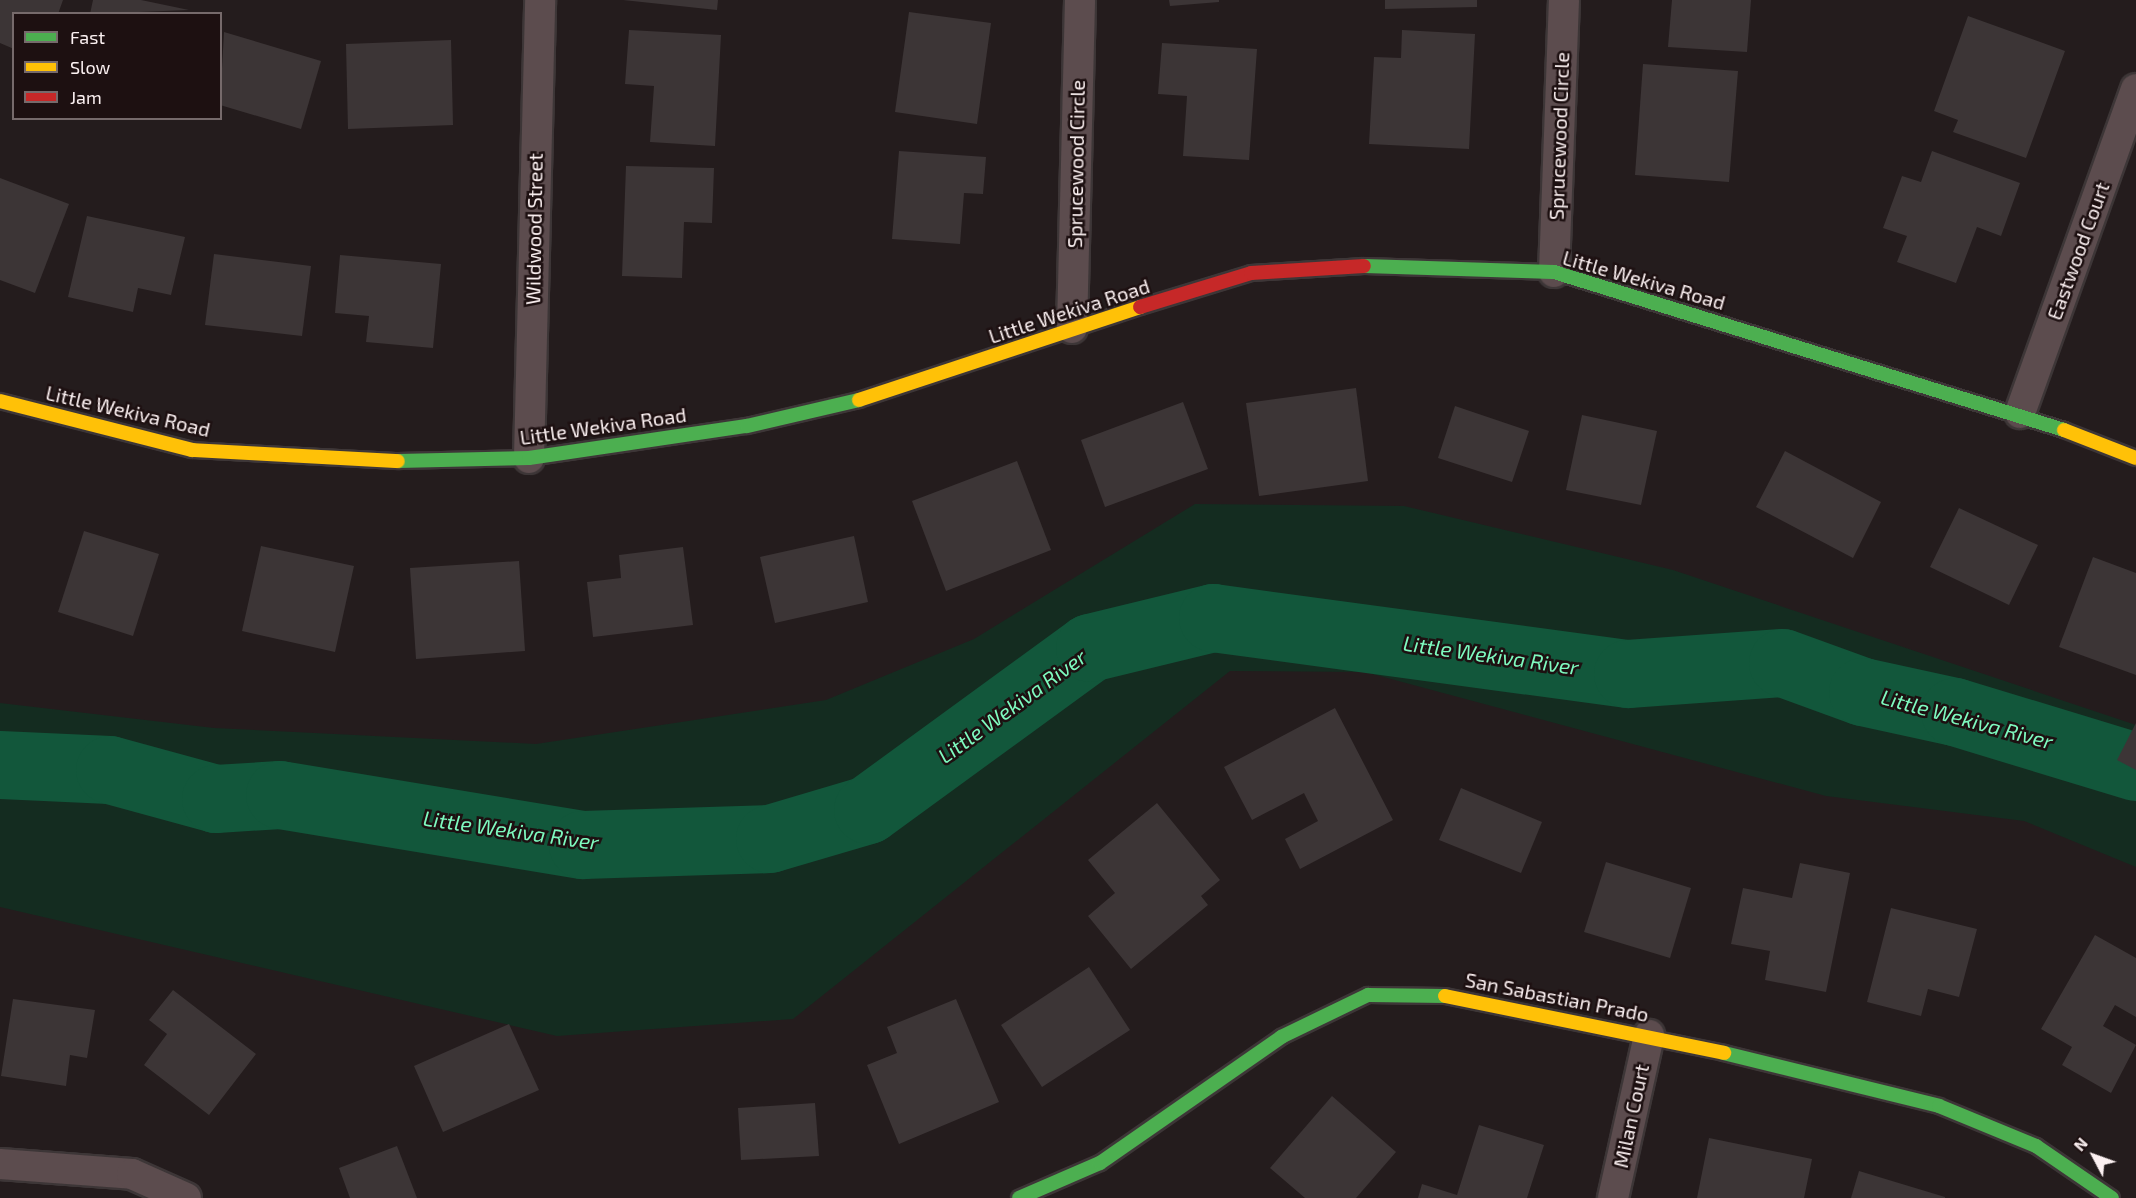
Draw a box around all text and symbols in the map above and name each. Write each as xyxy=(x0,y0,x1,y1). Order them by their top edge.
legend xyxy=(12,12,222,120)
text: Fast xyxy=(70,26,105,48)
street label: Sprucewood Circle xyxy=(1544,52,1574,220)
text: Slow xyxy=(70,56,110,78)
street label: Sprucewood Circle xyxy=(1063,80,1089,248)
text: Jam xyxy=(70,86,102,108)
street label: Wildwood Street xyxy=(521,153,547,305)
street label: Eastwood Court xyxy=(2042,179,2114,323)
street label: Little Wekiva Road xyxy=(1560,245,1728,315)
street label: Little Wekiva Road xyxy=(985,274,1153,348)
street label: Little Wekiva Road xyxy=(43,380,213,442)
street label: Little Wekiva Road xyxy=(518,402,688,450)
water label: Little Wekiva River xyxy=(1401,630,1581,680)
water label: Little Wekiva River xyxy=(933,644,1091,768)
water label: Little Wekiva River xyxy=(1878,684,2056,754)
water label: Little Wekiva River xyxy=(421,805,601,855)
street label: San Sabastian Prado xyxy=(1463,967,1651,1027)
street label: Milan Court xyxy=(1608,1062,1654,1170)
north arrow xyxy=(2064,1126,2124,1186)
text: N xyxy=(2069,1133,2091,1154)

